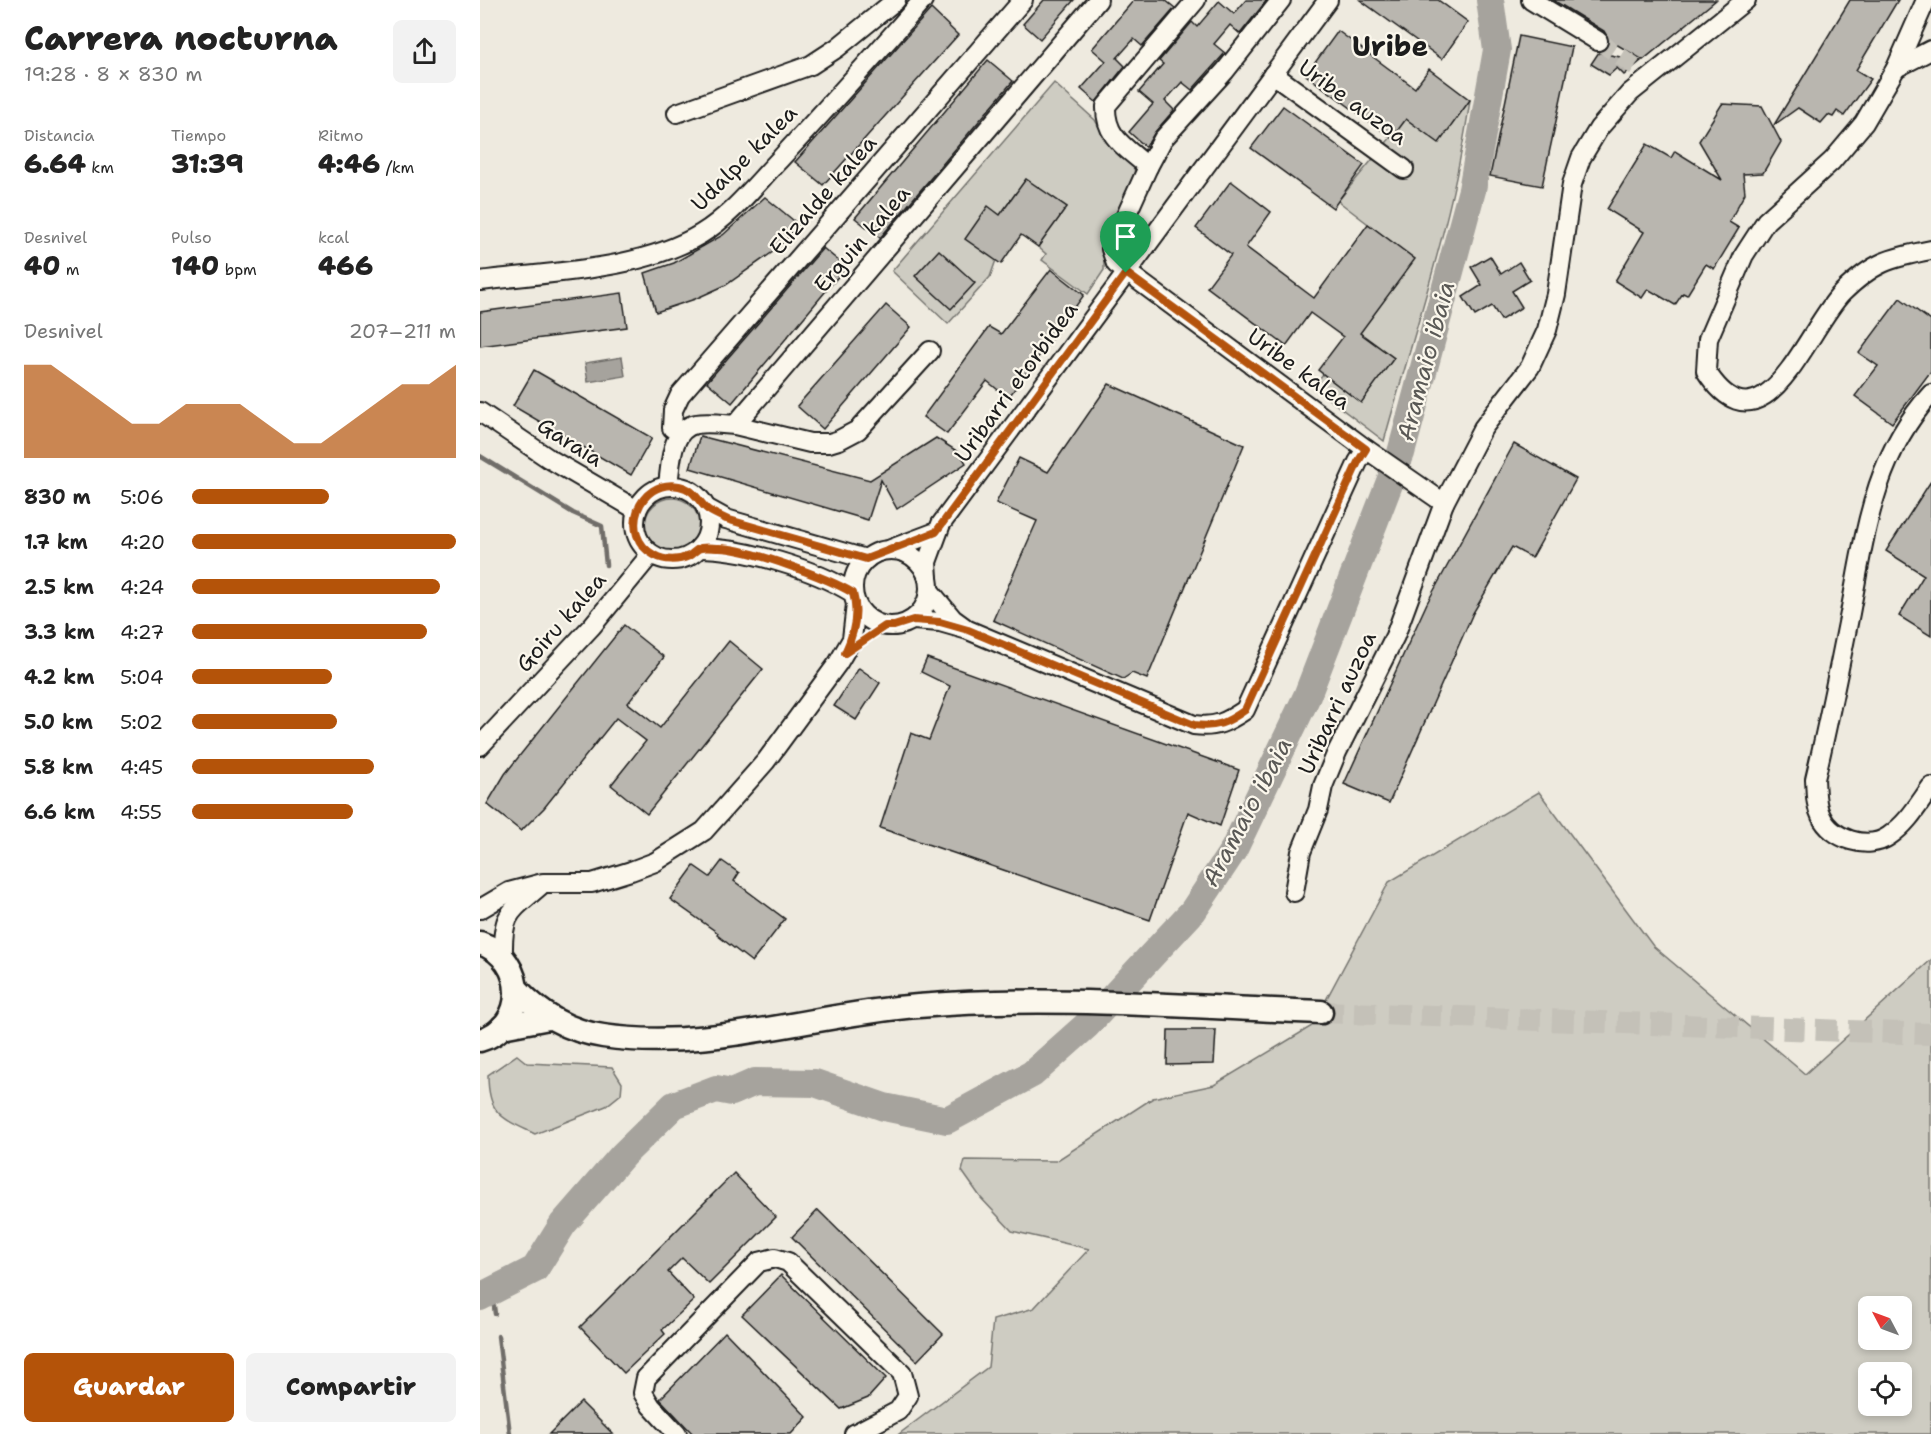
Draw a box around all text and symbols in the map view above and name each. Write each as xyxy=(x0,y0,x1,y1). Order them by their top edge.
text: Carrera nocturna xyxy=(24,16,338,61)
button: share xyxy=(393,20,456,83)
district label: Uribe xyxy=(1352,27,1428,65)
street label: Uribe auzoa xyxy=(1293,53,1414,152)
text: 19:28 · 8 × 830 m xyxy=(24,61,202,87)
street label: Udalpe kalea xyxy=(685,98,804,217)
text: Distancia xyxy=(24,125,95,146)
text: Tiempo xyxy=(171,125,226,146)
text: Ritmo xyxy=(318,125,363,146)
street label: Elizalde kalea xyxy=(763,129,883,261)
text: 6.64 xyxy=(24,146,86,181)
text: 31:39 xyxy=(171,146,244,181)
text: 4:46 xyxy=(318,146,380,181)
text: km xyxy=(86,157,114,178)
text: /km xyxy=(380,157,414,178)
street label: Erguin kalea xyxy=(807,179,917,299)
pin xyxy=(1100,211,1151,273)
icon: arrive xyxy=(1109,220,1142,253)
text: Desnivel xyxy=(24,227,87,248)
text: Pulso xyxy=(171,227,212,248)
text: kcal xyxy=(318,227,349,248)
text: 40 xyxy=(24,248,60,283)
text: 140 xyxy=(171,248,219,283)
text: 466 xyxy=(318,248,373,283)
text: m xyxy=(60,259,80,280)
text: bpm xyxy=(219,259,257,280)
water label: Aramaio ibaia xyxy=(1389,278,1463,444)
street label: Uribarri etorbidea xyxy=(948,296,1084,468)
text: Desnivel xyxy=(24,318,103,344)
text: 207–211 m xyxy=(349,318,456,344)
street label: Uribe kalea xyxy=(1242,322,1357,416)
street label: Garaia xyxy=(532,411,609,474)
text: 830 m xyxy=(24,484,91,510)
text: 5:06 xyxy=(120,484,164,510)
text: 1.7 km xyxy=(24,529,88,555)
text: 4:20 xyxy=(120,529,165,555)
street label: Goiru kalea xyxy=(510,566,613,678)
text: 2.5 km xyxy=(24,574,94,600)
text: 4:24 xyxy=(120,574,164,600)
text: 3.3 km xyxy=(24,619,95,645)
text: 4:27 xyxy=(120,619,164,645)
street label: Uribarri auzoa xyxy=(1291,627,1383,779)
text: 4.2 km xyxy=(24,664,94,690)
text: 5:04 xyxy=(120,664,164,690)
text: 5.0 km xyxy=(24,709,93,735)
text: 5:02 xyxy=(120,709,163,735)
water label: Aramaio ibaia xyxy=(1194,732,1300,892)
text: 5.8 km xyxy=(24,754,93,780)
text: 4:45 xyxy=(120,754,163,780)
text: 6.6 km xyxy=(24,799,95,825)
text: 4:55 xyxy=(120,799,162,825)
north arrow xyxy=(1858,1296,1912,1350)
map controls xyxy=(1858,1296,1912,1416)
button: Guardar xyxy=(24,1353,234,1422)
button: Compartir xyxy=(246,1353,456,1422)
button: locate xyxy=(1858,1362,1912,1416)

